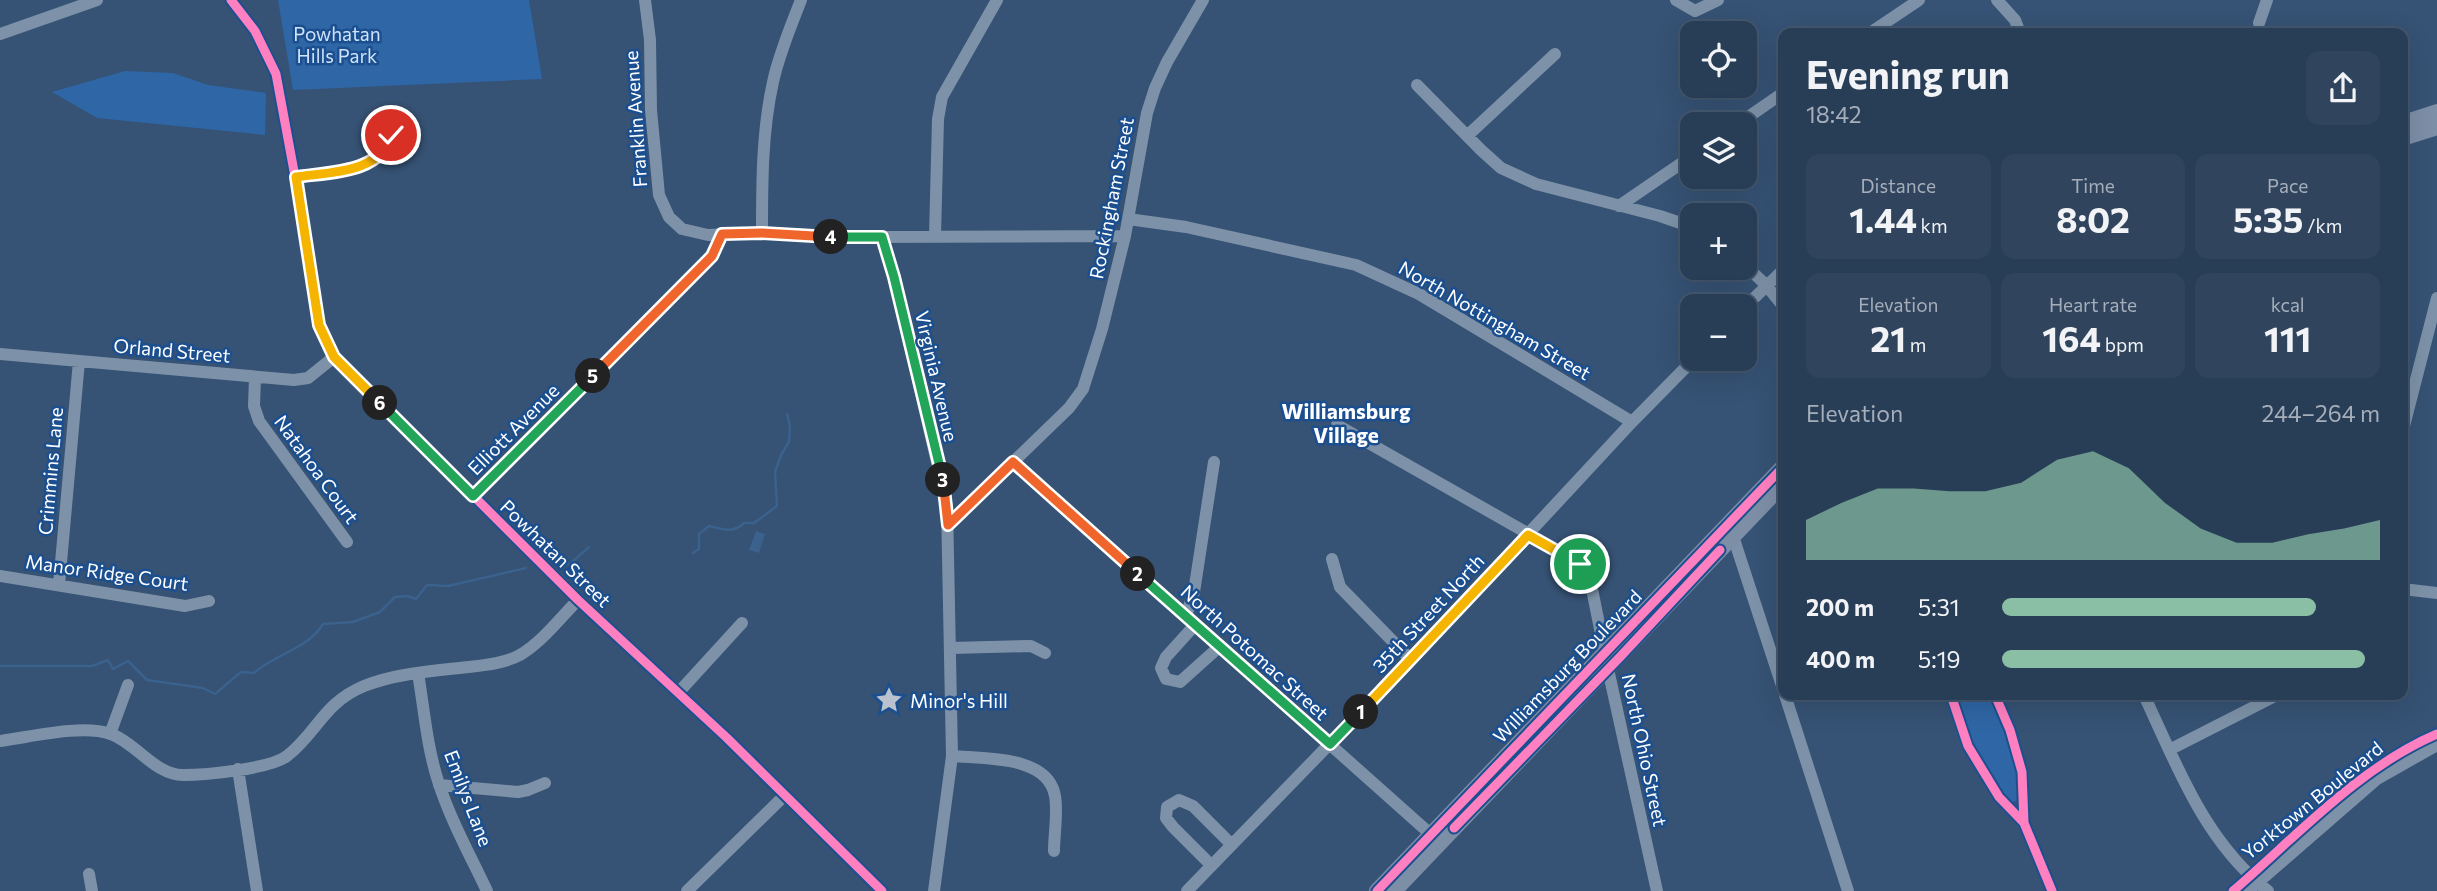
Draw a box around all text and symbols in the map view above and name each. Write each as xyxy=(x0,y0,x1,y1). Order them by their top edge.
map controls xyxy=(1680,21,1757,371)
button: locate xyxy=(1680,21,1757,98)
park label: Powhatan Hills Park xyxy=(293,22,381,67)
street label: Franklin Avenue xyxy=(619,50,651,188)
text: Evening run xyxy=(1806,50,2010,97)
button: share xyxy=(2306,51,2380,125)
text: 18:42 xyxy=(1806,100,1861,128)
pin xyxy=(361,105,421,165)
button: layers xyxy=(1680,112,1757,189)
street label: Rockingham Street xyxy=(1084,115,1138,281)
icon: check xyxy=(372,116,410,154)
text: Distance xyxy=(1861,174,1936,197)
text: Time xyxy=(2071,174,2115,197)
text: Pace xyxy=(2267,174,2308,197)
text: 1.44 xyxy=(1849,197,1917,240)
text: 8:02 xyxy=(2056,197,2130,240)
text: 5:35 xyxy=(2233,197,2303,240)
button: + xyxy=(1680,203,1757,280)
text: km xyxy=(1917,214,1947,237)
text: /km xyxy=(2303,214,2342,237)
pin: 4 xyxy=(814,219,848,254)
text: 4 xyxy=(825,225,836,248)
street label: North Nottingham Street xyxy=(1395,256,1595,384)
text: Elevation xyxy=(1858,293,1938,316)
text: Heart rate xyxy=(2049,293,2137,316)
text: kcal xyxy=(2271,293,2305,316)
button: − xyxy=(1680,294,1757,371)
street label: Virginia Avenue xyxy=(911,308,963,444)
text: 21 xyxy=(1870,316,1906,359)
text: 164 xyxy=(2042,316,2101,359)
text: 111 xyxy=(2264,316,2311,359)
street label: Orland Street xyxy=(113,333,232,367)
text: m xyxy=(1906,333,1926,356)
text: bpm xyxy=(2101,333,2144,356)
pin: 5 xyxy=(576,358,610,394)
text: 5 xyxy=(587,364,598,387)
street label: Elliott Avenue xyxy=(463,379,563,479)
pin: 6 xyxy=(362,386,398,420)
text: 6 xyxy=(374,391,385,414)
district label: Williamsburg Village xyxy=(1282,398,1411,447)
text: Elevation xyxy=(1806,399,1903,427)
text: 244–264 m xyxy=(2262,399,2380,427)
street label: Crimmins Lane xyxy=(33,406,67,536)
street label: Natahoa Court xyxy=(270,410,364,528)
pin: 3 xyxy=(926,462,960,498)
text: 3 xyxy=(937,468,948,491)
street label: Powhatan Street xyxy=(496,495,616,612)
pin xyxy=(1550,534,1610,594)
icon: arrive xyxy=(1561,545,1599,583)
street label: Manor Ridge Court xyxy=(24,549,190,595)
street label: 35th Street North xyxy=(1367,549,1489,677)
pin: 2 xyxy=(1120,556,1156,592)
text: 2 xyxy=(1132,562,1143,585)
street label: North Potomac Street xyxy=(1176,580,1334,724)
street label: Williamsburg Boulevard xyxy=(1488,585,1646,747)
text: 200 m xyxy=(1806,593,1874,621)
text: 5:31 xyxy=(1918,593,1960,621)
text: 400 m xyxy=(1806,645,1875,673)
text: 5:19 xyxy=(1918,645,1960,673)
street label: North Ohio Street xyxy=(1618,672,1672,829)
place icon: Minor's Hill xyxy=(874,685,904,715)
place label: Minor's Hill xyxy=(910,689,1008,712)
pin: 1 xyxy=(1344,694,1378,730)
text: 1 xyxy=(1356,700,1365,723)
street label: Yorktown Boulevard xyxy=(2237,736,2387,864)
street label: Emilys Lane xyxy=(440,747,498,849)

